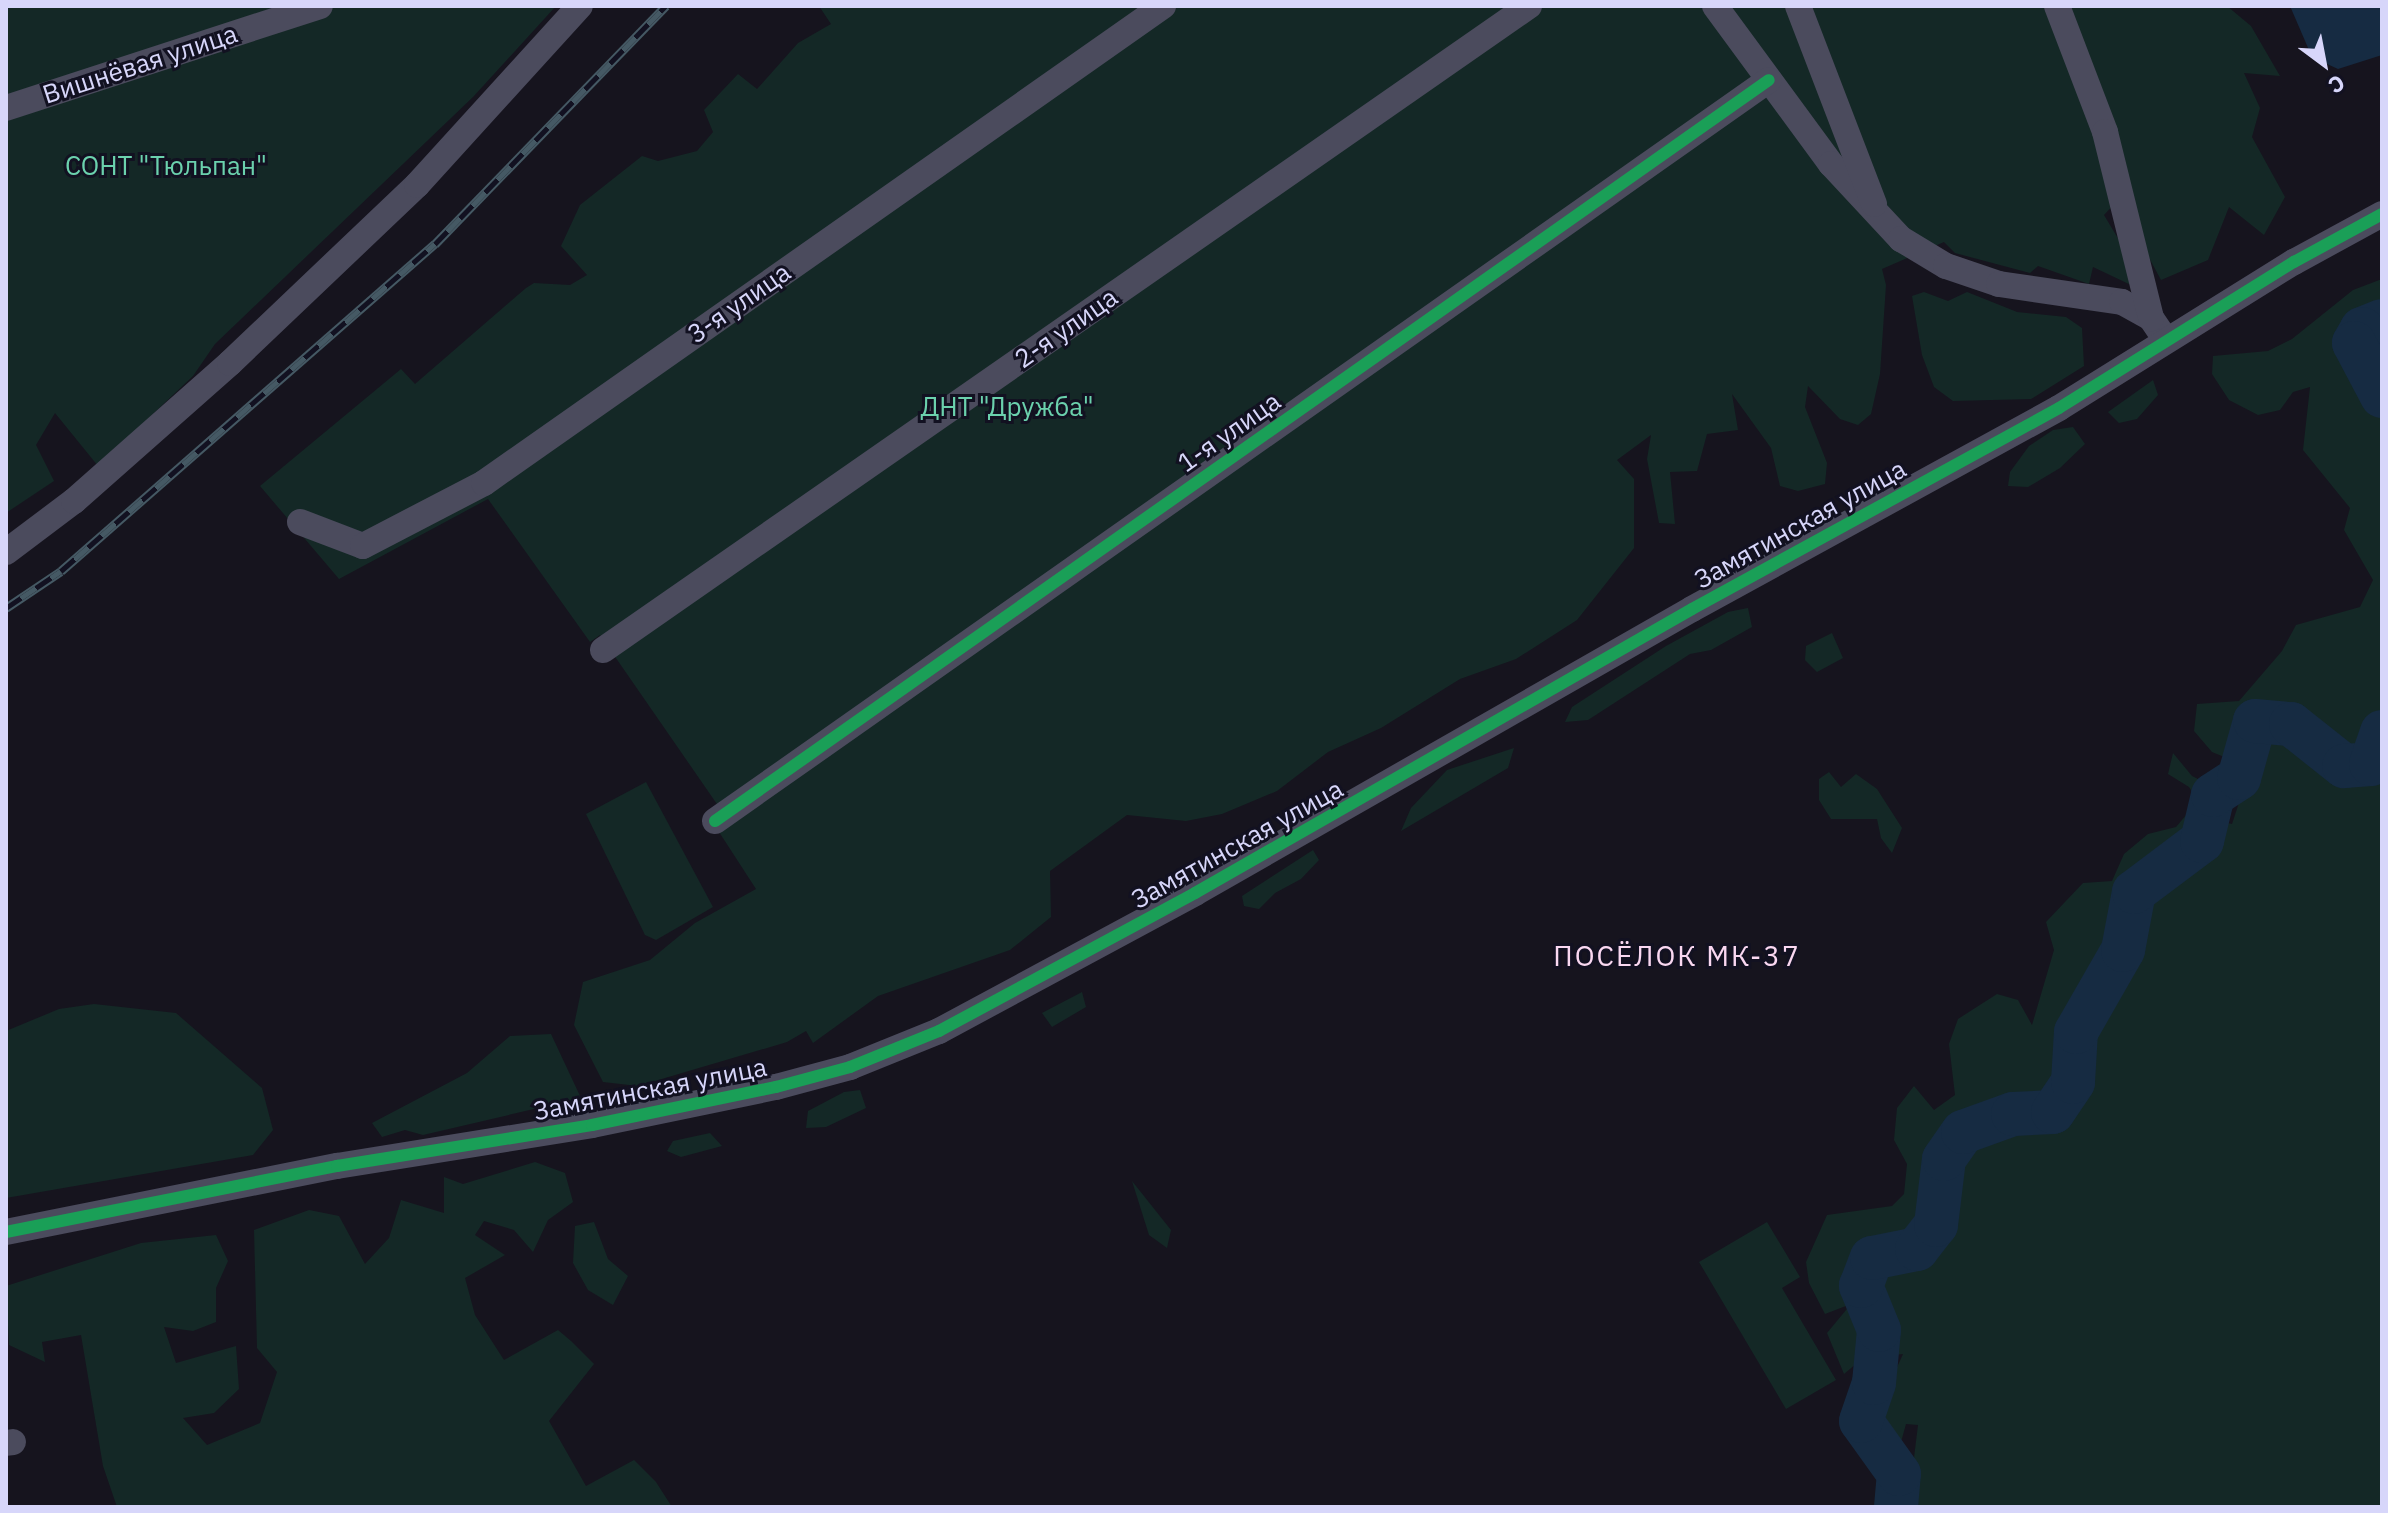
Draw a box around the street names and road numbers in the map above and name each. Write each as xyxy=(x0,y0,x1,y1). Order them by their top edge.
street label: Вишнёвая улица xyxy=(39,18,241,110)
street label: 3-я улица xyxy=(682,256,796,350)
street label: 2-я улица xyxy=(1009,281,1123,375)
street label: 1-я улица xyxy=(1172,385,1286,479)
street label: Замятинская улица xyxy=(1689,453,1911,595)
street label: Замятинская улица xyxy=(1126,773,1348,915)
street label: Замятинская улица xyxy=(531,1051,769,1127)

